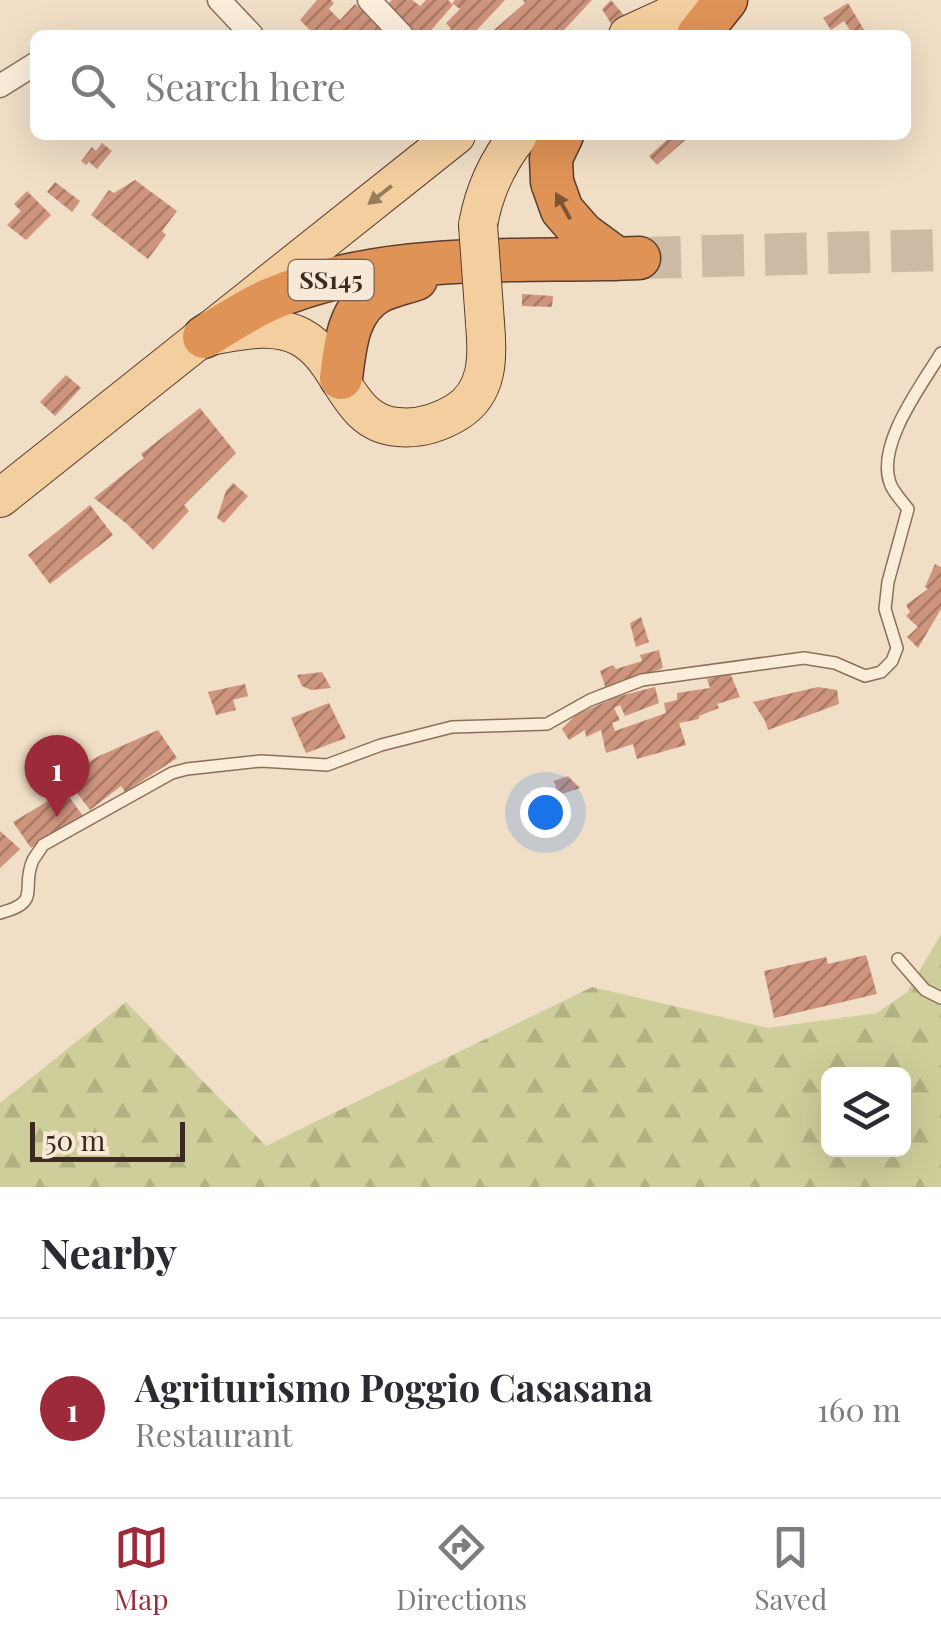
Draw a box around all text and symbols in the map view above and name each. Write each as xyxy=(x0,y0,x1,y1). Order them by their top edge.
search box xyxy=(30,30,911,140)
icon: search xyxy=(65,58,120,113)
text: Search here xyxy=(145,60,346,111)
one-way arrow xyxy=(367,184,392,205)
one-way arrow xyxy=(555,192,573,220)
road number: SS145 xyxy=(288,260,374,300)
pin: 1 xyxy=(24,734,90,817)
your location xyxy=(520,787,571,838)
map controls xyxy=(821,1067,911,1157)
button: layers xyxy=(821,1067,911,1157)
scale bar xyxy=(30,1117,185,1162)
text: 50 m xyxy=(45,1121,105,1158)
text: Nearby xyxy=(40,1224,177,1280)
text: Agriturismo Poggio Casasana xyxy=(135,1361,653,1412)
text: 1 xyxy=(66,1387,79,1430)
text: 160 m xyxy=(817,1387,901,1430)
text: Restaurant xyxy=(135,1412,293,1455)
tab: Map xyxy=(114,1520,169,1617)
tab: Directions xyxy=(396,1520,527,1617)
tab: Saved xyxy=(754,1520,827,1617)

